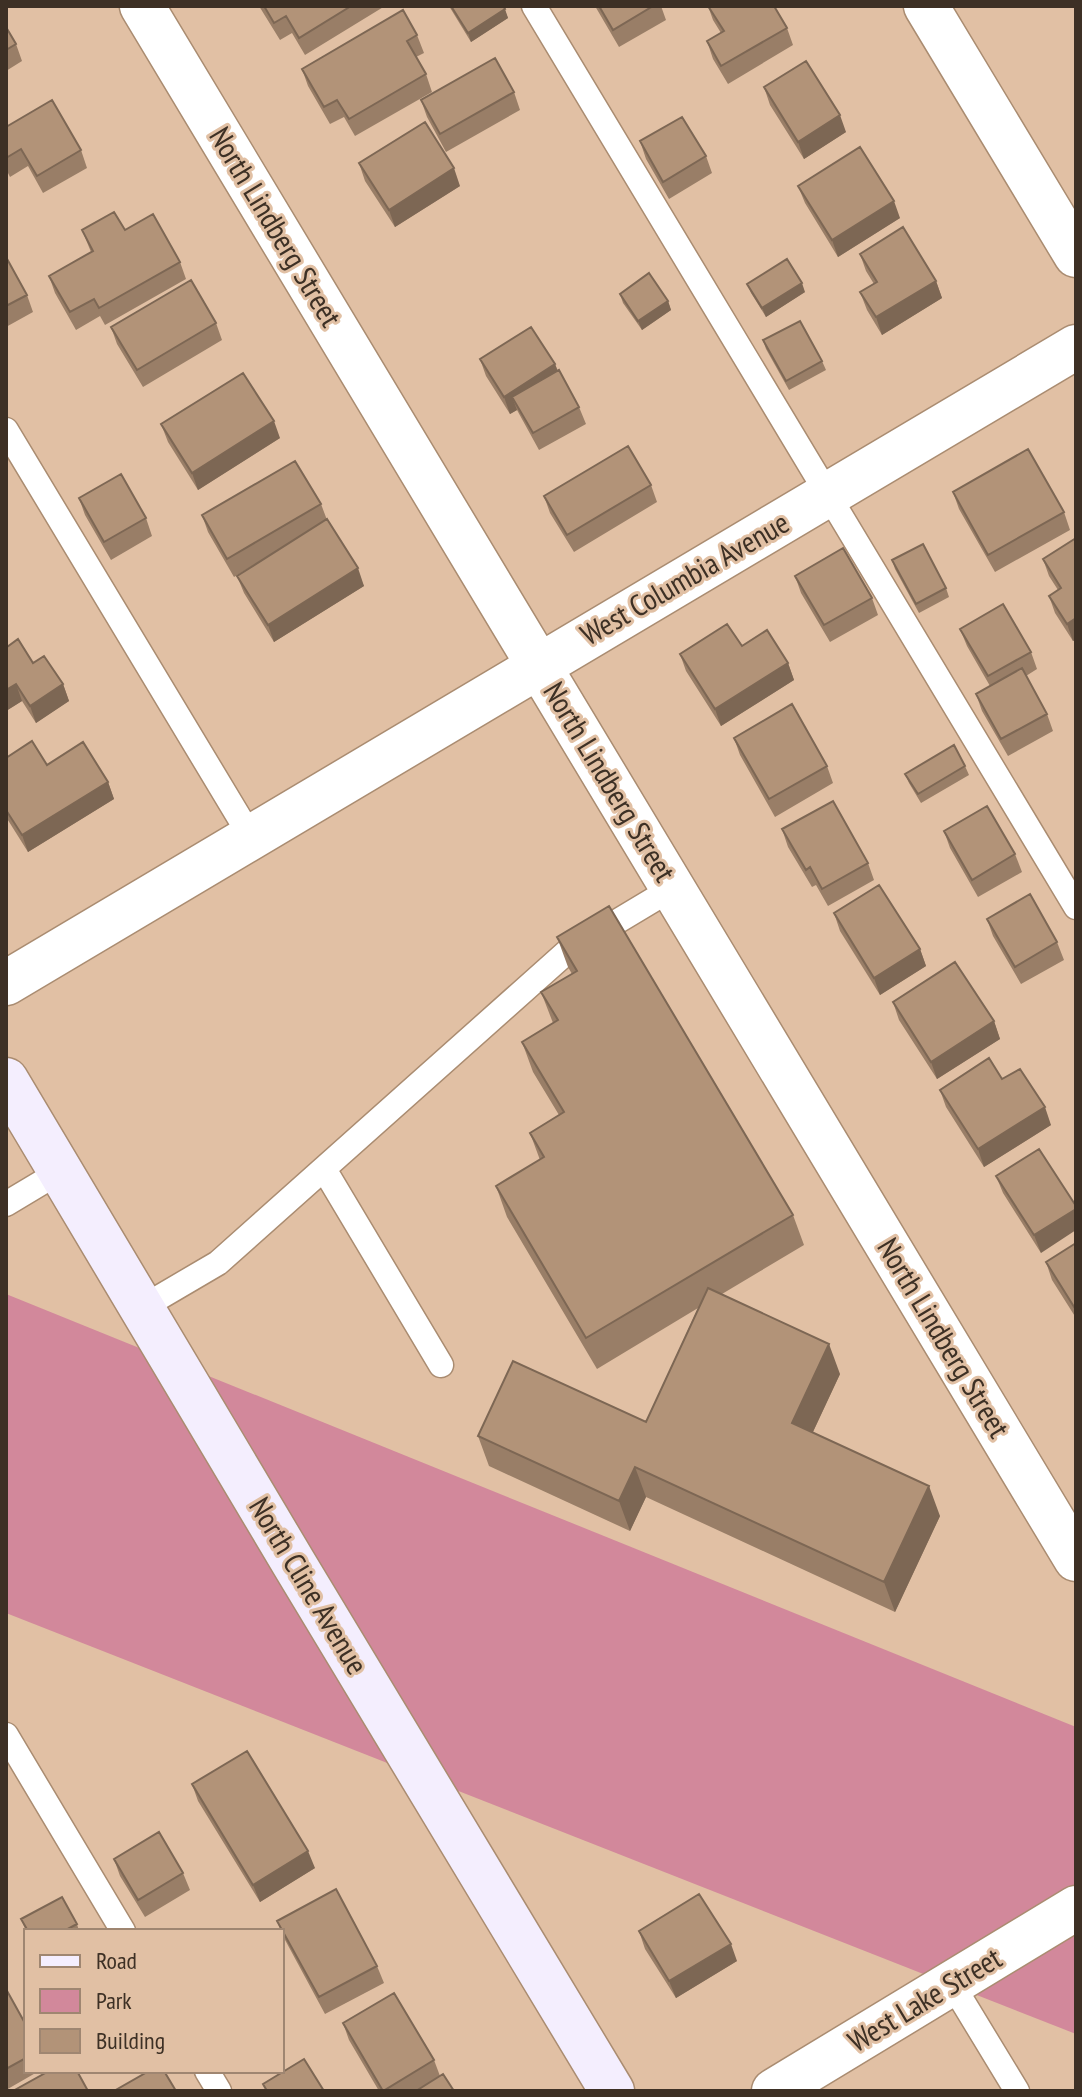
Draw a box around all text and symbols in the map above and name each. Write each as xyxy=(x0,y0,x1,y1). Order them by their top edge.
street label: North Lindberg Street xyxy=(201,119,352,334)
street label: West Columbia Avenue xyxy=(573,502,796,653)
street label: North Lindberg Street xyxy=(535,674,686,889)
street label: North Lindberg Street xyxy=(869,1230,1020,1445)
street label: North Cline Avenue xyxy=(241,1489,378,1681)
legend xyxy=(24,1929,284,2073)
street label: West Lake Street xyxy=(840,1937,1009,2060)
text: Road xyxy=(96,1945,137,1976)
text: Park xyxy=(96,1985,132,2016)
text: Building xyxy=(96,2025,165,2056)

